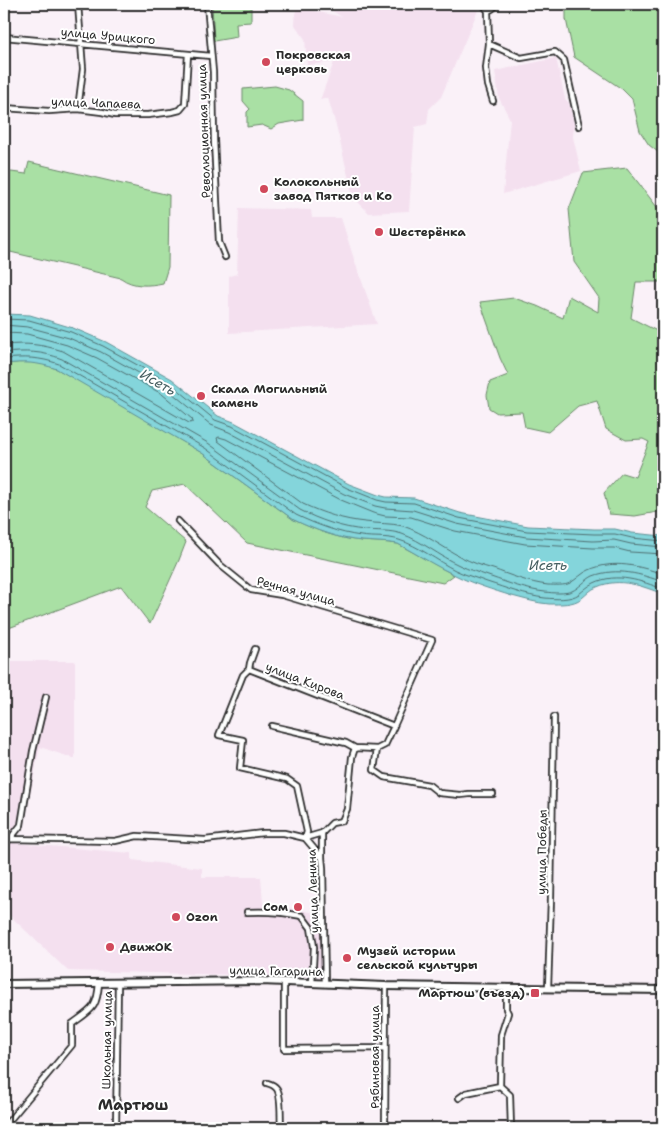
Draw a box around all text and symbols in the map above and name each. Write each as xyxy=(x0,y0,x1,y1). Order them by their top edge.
street label: улица Урицкого xyxy=(60,24,156,48)
place label: Покровская церковь xyxy=(276,47,351,77)
marker: Покровская церковь xyxy=(260,56,272,68)
street label: Революционная улица xyxy=(194,63,214,198)
street label: улица Чапаева xyxy=(51,93,142,113)
place label: Колокольный завод Пятков и Ко xyxy=(274,174,392,204)
marker: Колокольный завод Пятков и Ко xyxy=(258,183,270,195)
place label: Шестерёнка xyxy=(389,224,466,240)
marker: Шестерёнка xyxy=(373,226,385,238)
water label: Исеть xyxy=(137,365,179,399)
place label: Скала Могильный камень xyxy=(211,381,328,411)
marker: Скала Могильный камень xyxy=(195,390,207,402)
water label: Исеть xyxy=(529,556,567,574)
street label: Речная улица xyxy=(255,573,338,609)
street label: улица Кирова xyxy=(263,659,347,704)
street label: улица Победы xyxy=(533,809,551,895)
street label: улица Ленина xyxy=(304,848,322,933)
place label: Сом xyxy=(263,899,288,915)
marker: Сом xyxy=(292,901,304,913)
place label: Ozon xyxy=(186,909,218,925)
marker: Ozon xyxy=(170,911,182,923)
place label: ДвижОК xyxy=(120,939,173,955)
marker: ДвижОК xyxy=(104,941,116,953)
place label: Музей истории сельской культуры xyxy=(357,943,478,973)
marker: Музей истории сельской культуры xyxy=(341,952,353,964)
street label: улица Гагарина xyxy=(229,962,323,980)
place label: Мартюш (въезд) xyxy=(418,985,525,1001)
marker: Мартюш (въезд) xyxy=(529,987,541,999)
street label: Школьная улица xyxy=(98,990,116,1090)
street label: Рябиновая улица xyxy=(367,1005,383,1109)
district label: Мартюш xyxy=(98,1095,168,1115)

